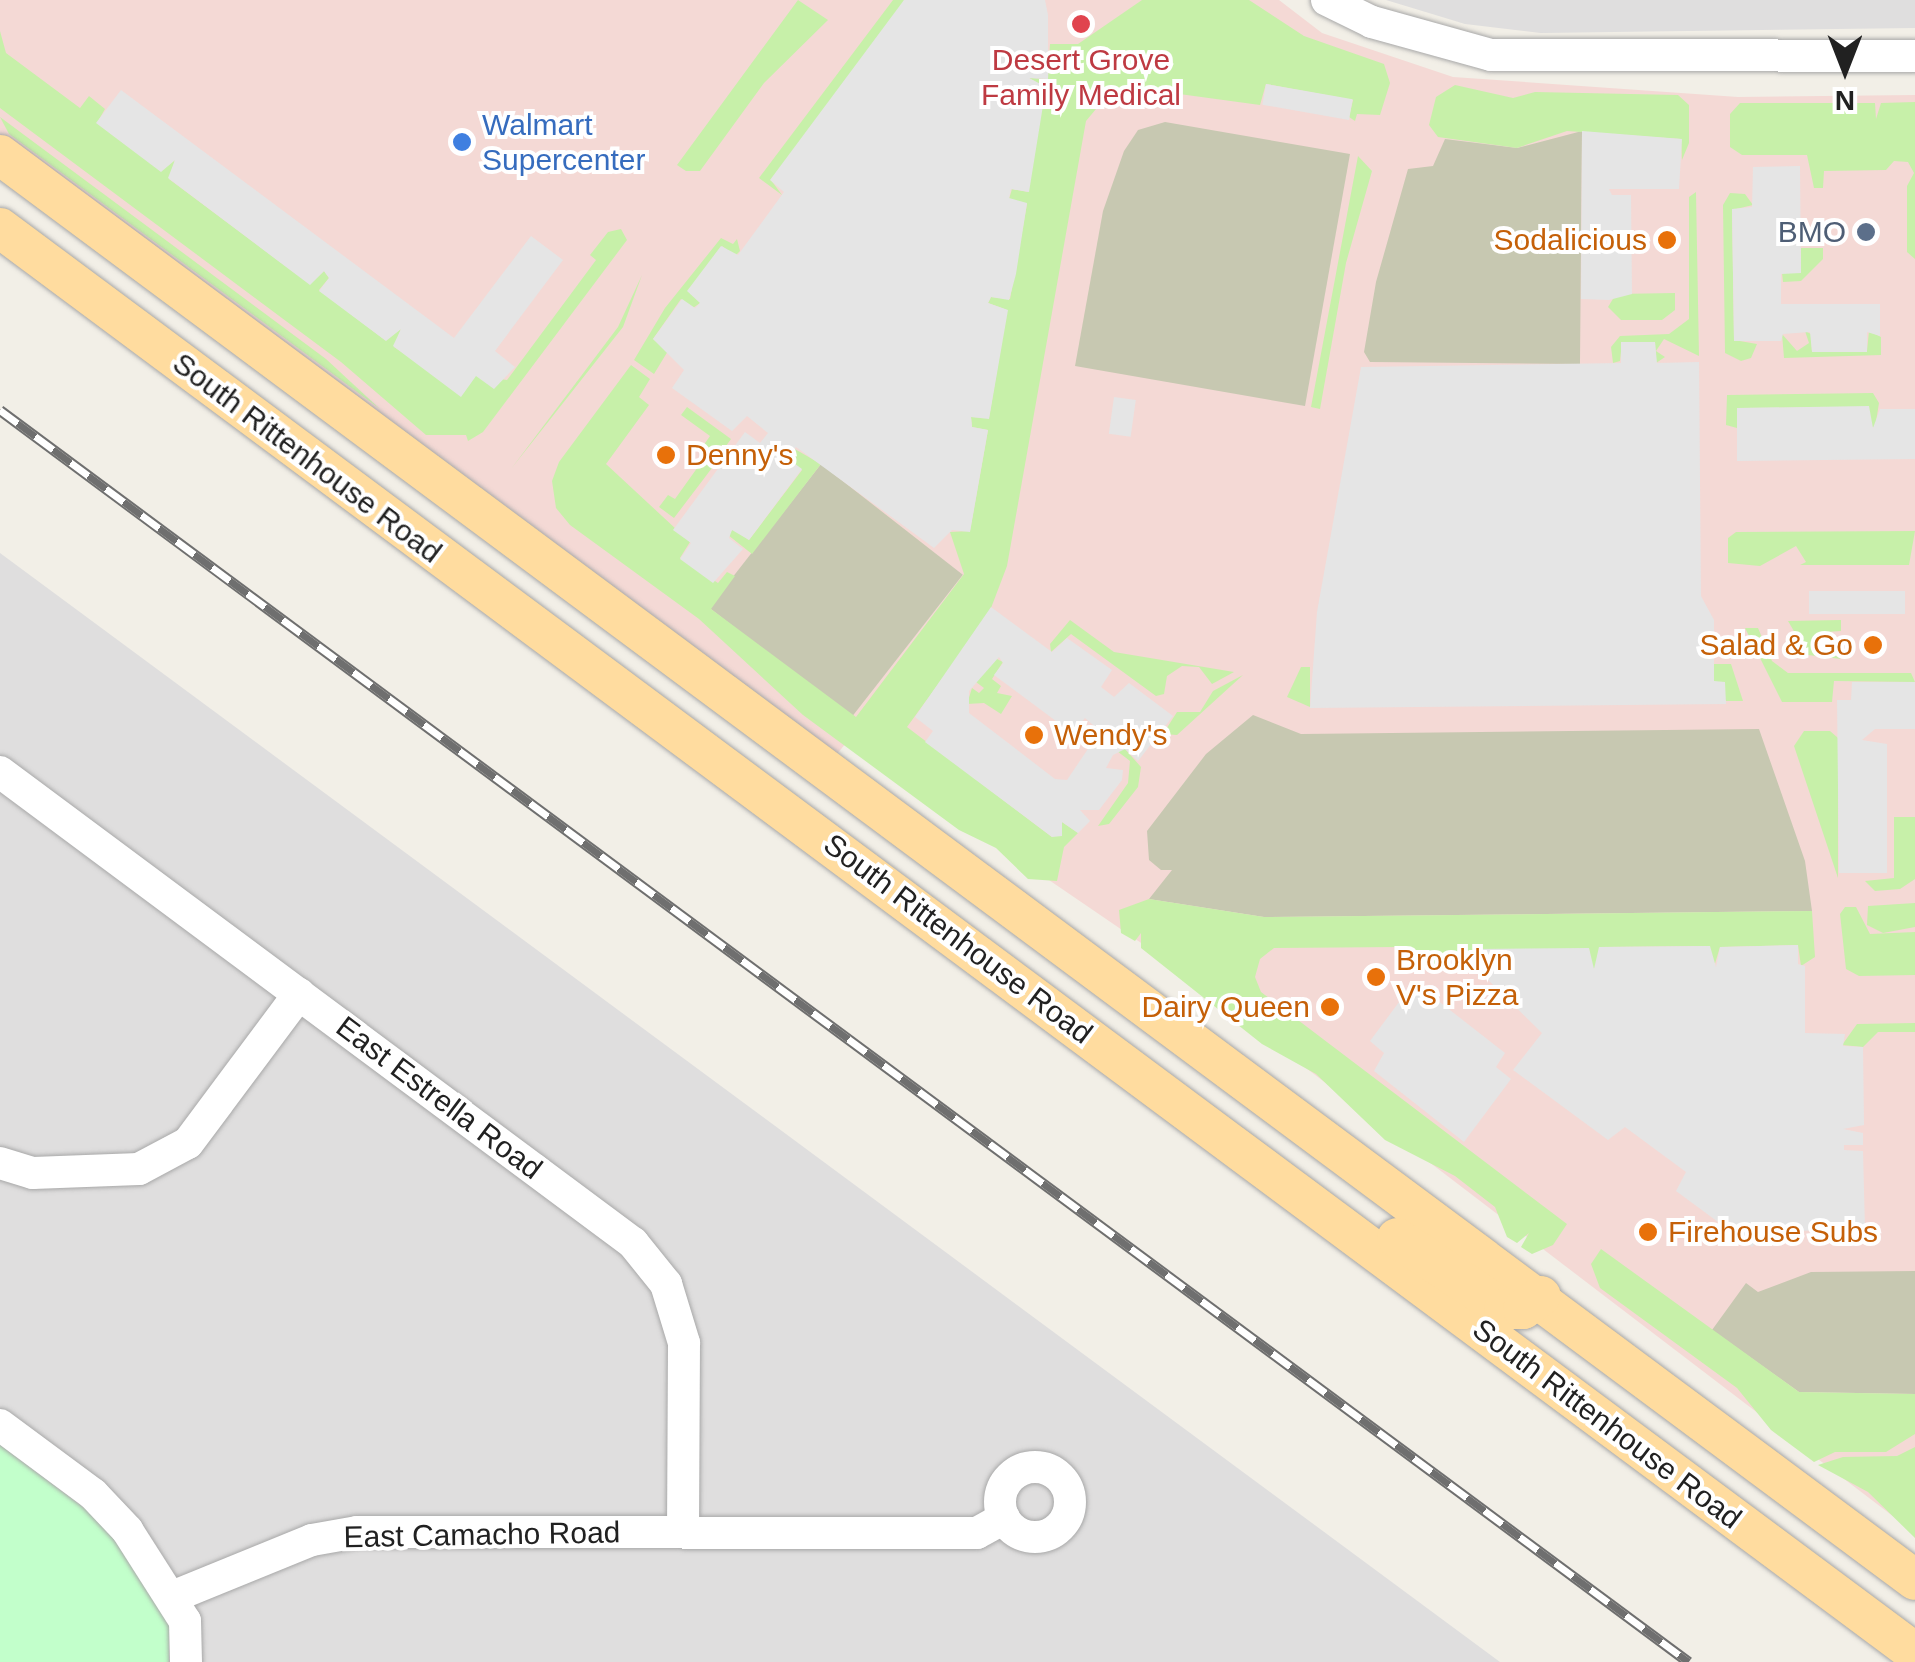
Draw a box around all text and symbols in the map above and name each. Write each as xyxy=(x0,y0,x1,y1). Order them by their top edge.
marker: Desert Grove Family Medical xyxy=(1068,11,1094,37)
north arrow xyxy=(1795,20,1895,120)
place label: Desert Grove Family Medical xyxy=(981,42,1181,112)
text: N xyxy=(1835,85,1855,116)
place label: Walmart Supercenter xyxy=(482,107,645,178)
marker: Walmart Supercenter xyxy=(451,131,473,153)
place label: BMO xyxy=(1778,214,1846,250)
marker: BMO xyxy=(1855,221,1877,243)
place label: Sodalicious xyxy=(1494,222,1647,258)
marker: Sodalicious xyxy=(1656,229,1678,251)
street label: South Rittenhouse Road xyxy=(166,345,448,571)
place label: Denny's xyxy=(686,437,793,473)
marker: Denny's xyxy=(655,444,677,466)
place label: Salad & Go xyxy=(1700,627,1853,663)
marker: Salad & Go xyxy=(1862,634,1884,656)
place label: Wendy's xyxy=(1054,717,1168,753)
marker: Wendy's xyxy=(1023,724,1045,746)
street label: South Rittenhouse Road xyxy=(817,826,1099,1052)
place label: Brooklyn V's Pizza xyxy=(1396,942,1518,1012)
marker: Brooklyn V's Pizza xyxy=(1365,966,1387,988)
place label: Dairy Queen xyxy=(1142,989,1310,1025)
marker: Dairy Queen xyxy=(1319,996,1341,1018)
street label: East Estrella Road xyxy=(329,1009,549,1187)
place label: Firehouse Subs xyxy=(1668,1214,1878,1250)
marker: Firehouse Subs xyxy=(1637,1221,1659,1243)
street label: South Rittenhouse Road xyxy=(1466,1311,1748,1537)
street label: East Camacho Road xyxy=(343,1515,621,1555)

